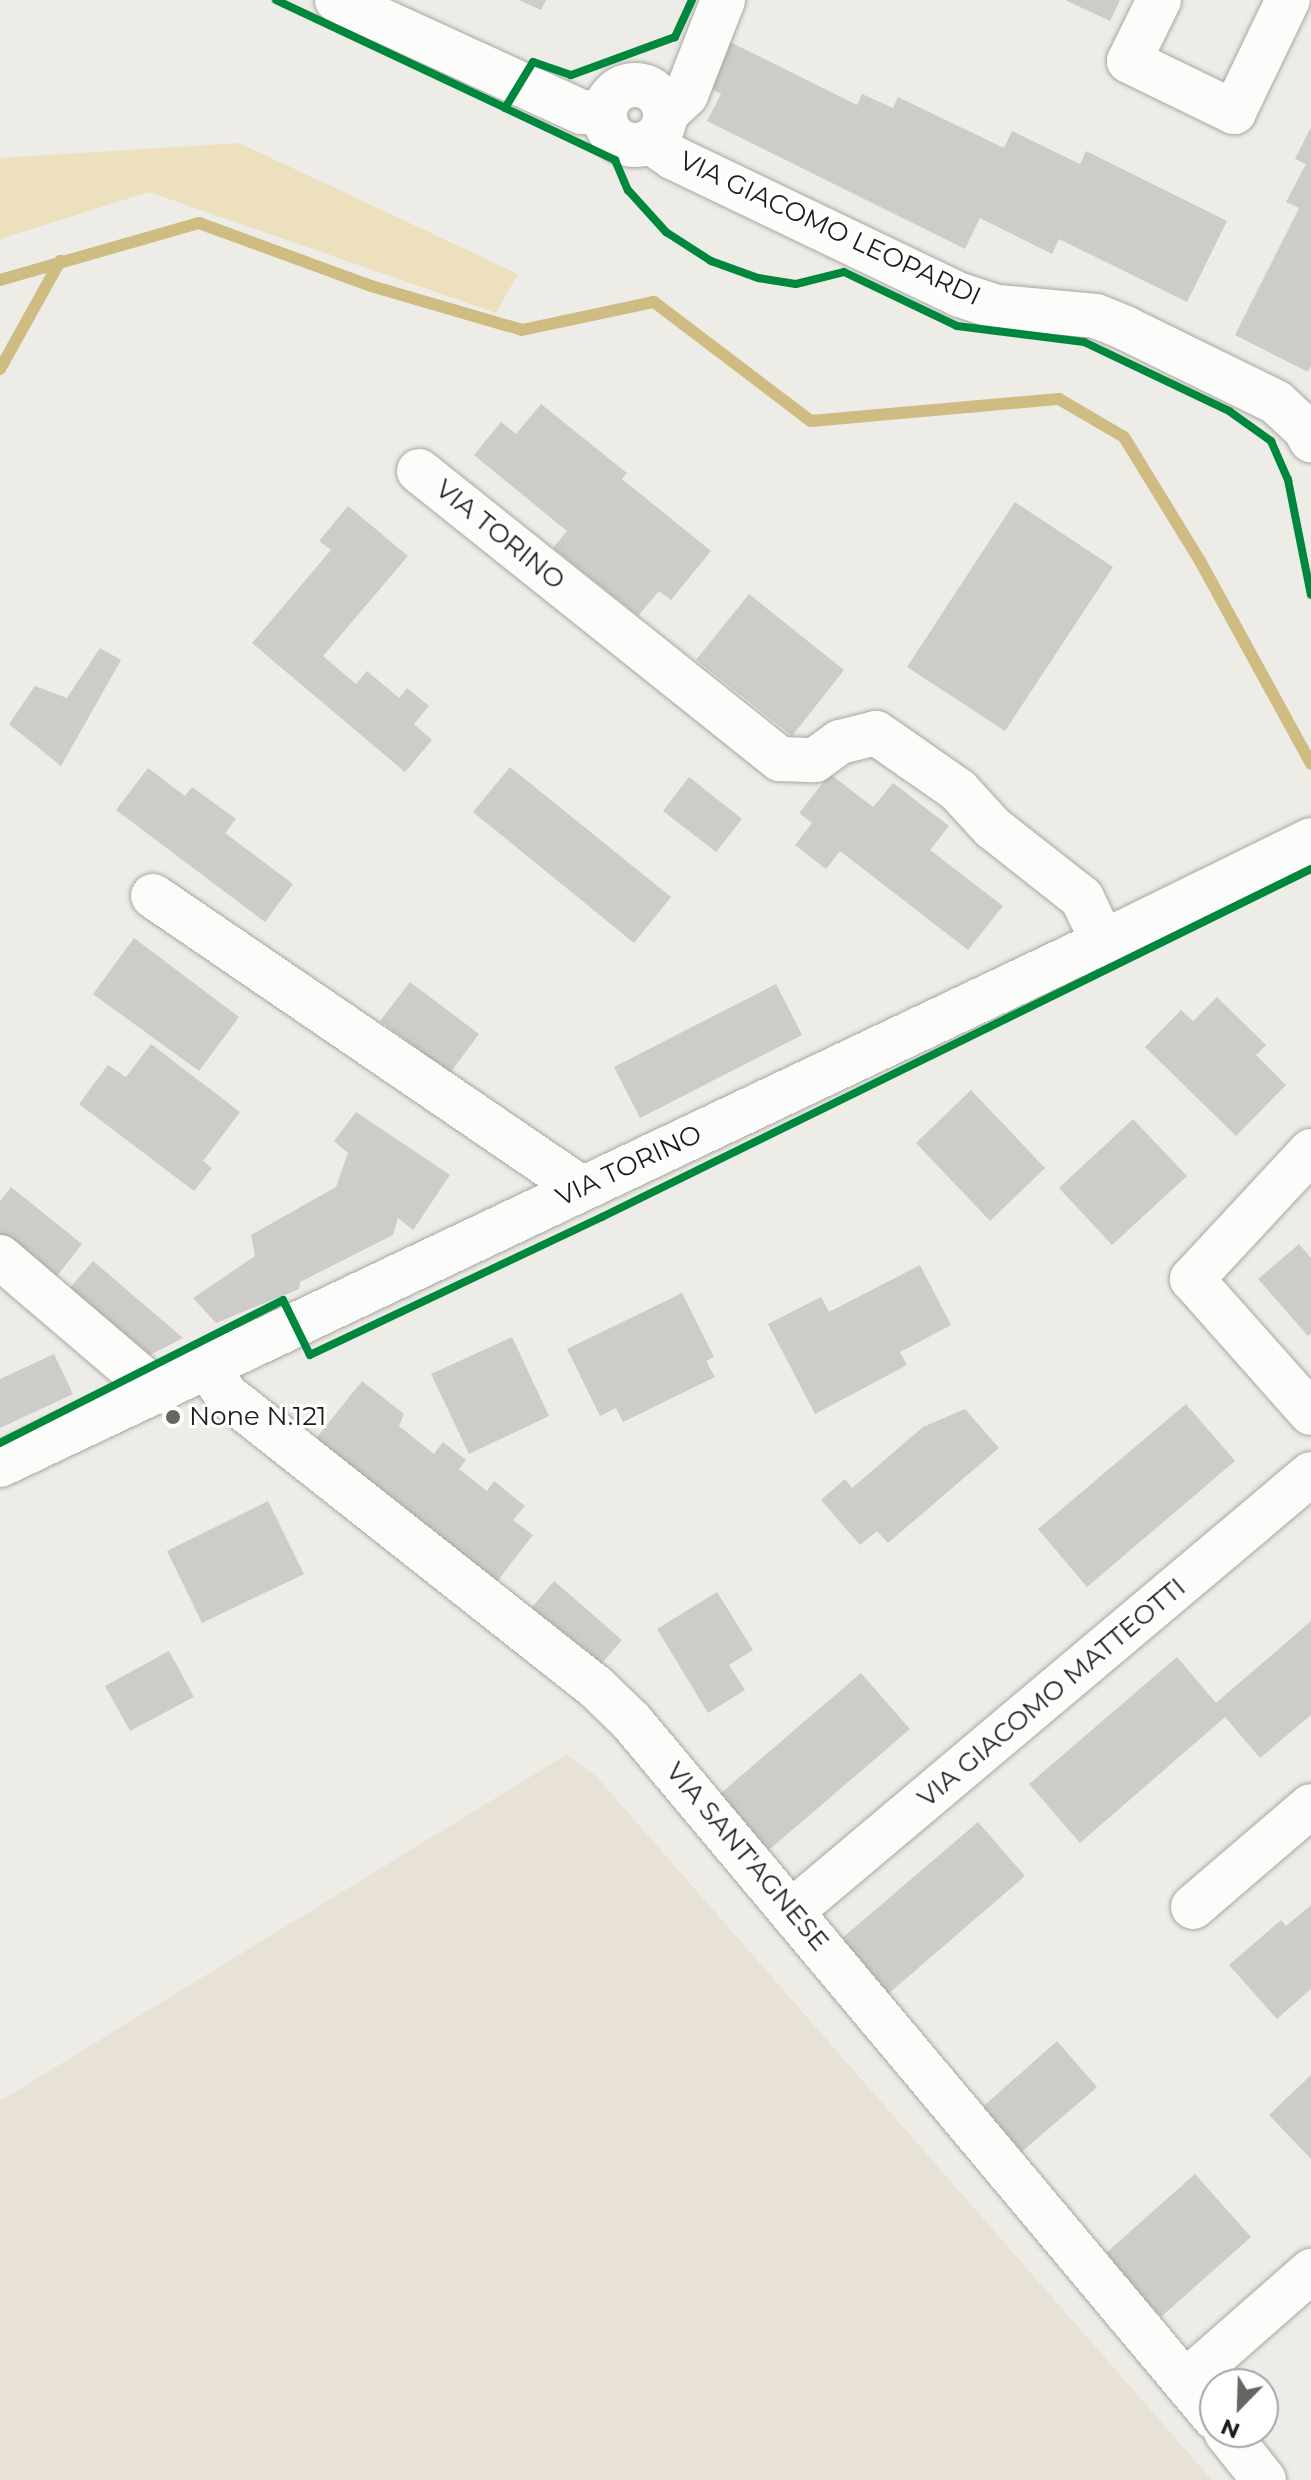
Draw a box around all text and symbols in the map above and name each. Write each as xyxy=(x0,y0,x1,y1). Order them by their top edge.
street label: VIA GIACOMO LEOPARDI xyxy=(674,145,986,313)
street label: VIA TORINO xyxy=(429,473,571,597)
street label: VIA TORINO xyxy=(551,1119,707,1213)
place label: None N.121 xyxy=(189,1401,326,1433)
marker: None N.121 xyxy=(164,1408,182,1426)
street label: VIA GIACOMO MATTEOTTI xyxy=(912,1572,1192,1814)
street label: VIA SANT'AGNESE xyxy=(659,1756,835,1958)
north arrow xyxy=(1199,2368,1279,2448)
text: N xyxy=(1217,2413,1244,2445)

